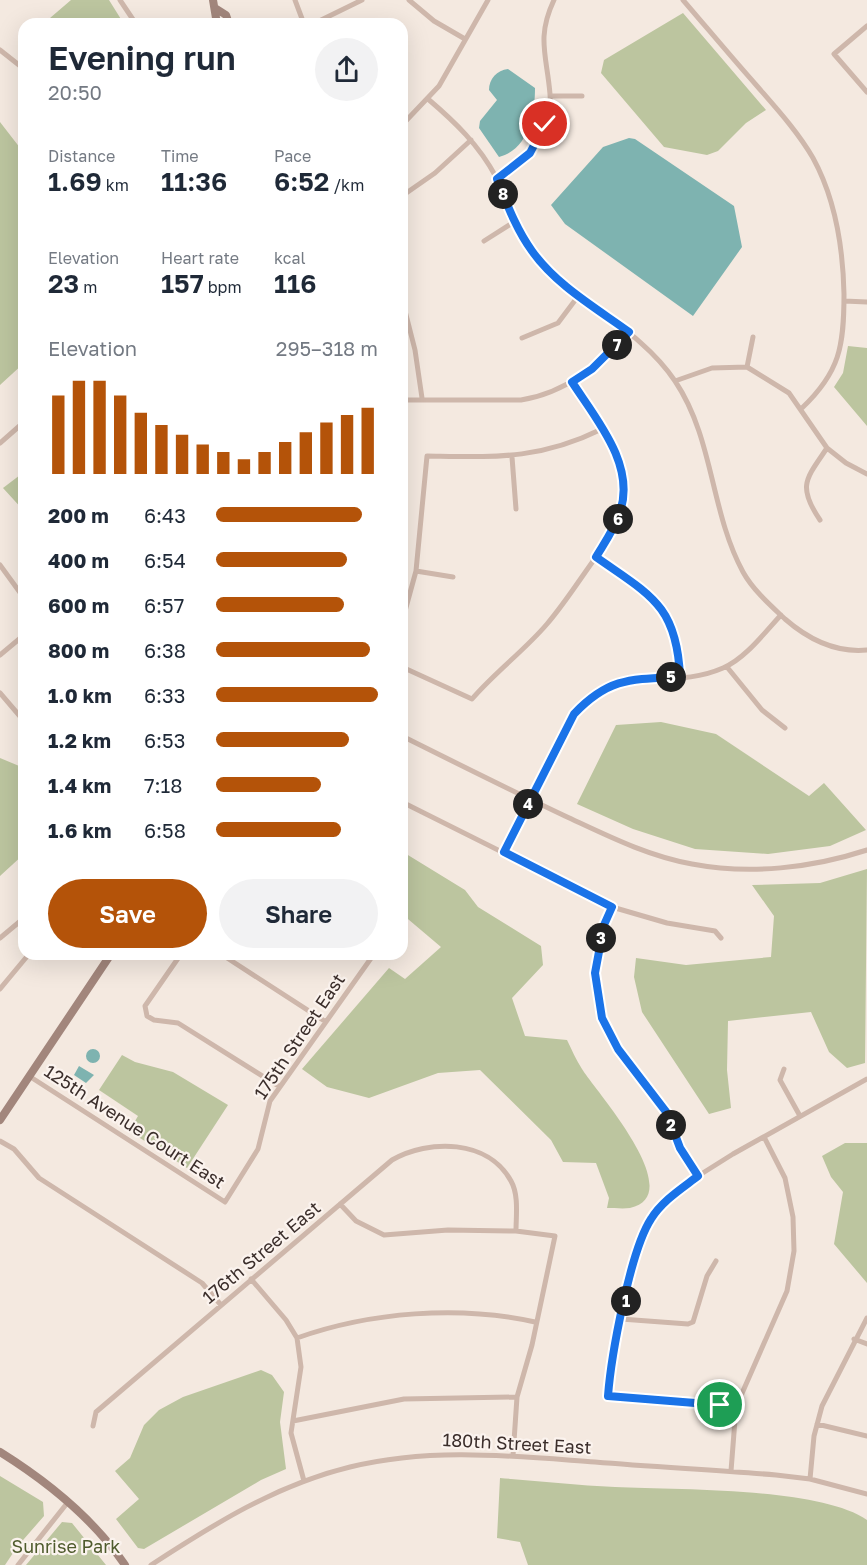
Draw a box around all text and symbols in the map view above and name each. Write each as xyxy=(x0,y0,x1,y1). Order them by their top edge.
text: Evening run xyxy=(48,38,236,77)
button: share xyxy=(315,38,378,101)
text: 20:50 xyxy=(48,80,102,104)
pin xyxy=(519,98,570,149)
icon: check xyxy=(528,107,561,140)
text: Distance xyxy=(48,146,115,166)
text: Time xyxy=(161,146,199,166)
text: Pace xyxy=(274,146,311,166)
text: 1.69 xyxy=(48,166,102,197)
text: 11:36 xyxy=(161,166,227,197)
text: 6:52 xyxy=(274,166,329,197)
text: km xyxy=(102,175,129,195)
text: /km xyxy=(329,175,364,195)
pin: 8 xyxy=(488,179,518,209)
text: 8 xyxy=(498,184,508,204)
text: Elevation xyxy=(48,248,119,268)
text: Heart rate xyxy=(161,248,239,268)
text: kcal xyxy=(274,248,306,268)
text: 23 xyxy=(48,268,79,299)
text: 157 xyxy=(161,268,204,299)
text: 116 xyxy=(274,268,316,299)
text: m xyxy=(79,277,97,297)
text: bpm xyxy=(204,277,242,297)
pin: 7 xyxy=(602,330,632,360)
text: 7 xyxy=(613,335,621,355)
text: Elevation xyxy=(48,336,137,360)
text: 295–318 m xyxy=(276,336,378,360)
text: 200 m xyxy=(48,503,109,527)
text: 6:43 xyxy=(144,503,186,527)
pin: 6 xyxy=(603,504,633,534)
text: 6 xyxy=(613,509,623,529)
text: 400 m xyxy=(48,548,109,572)
text: 6:54 xyxy=(144,548,186,572)
text: 600 m xyxy=(48,593,109,617)
text: 6:57 xyxy=(144,593,184,617)
text: 800 m xyxy=(48,638,109,662)
text: 6:38 xyxy=(144,638,186,662)
pin: 5 xyxy=(656,662,686,692)
text: 5 xyxy=(666,667,676,687)
text: 1.0 km xyxy=(48,683,112,707)
text: 6:33 xyxy=(144,683,186,707)
text: 1.2 km xyxy=(48,728,111,752)
text: 6:53 xyxy=(144,728,185,752)
text: 1.4 km xyxy=(48,773,111,797)
text: 7:18 xyxy=(144,773,183,797)
pin: 4 xyxy=(513,789,543,819)
text: 4 xyxy=(523,794,533,814)
text: 1.6 km xyxy=(48,818,112,842)
text: 6:58 xyxy=(144,818,186,842)
button: Save xyxy=(48,879,207,948)
button: Share xyxy=(219,879,378,948)
pin: 3 xyxy=(586,923,616,953)
text: 3 xyxy=(596,928,606,948)
street label: 175th Street East xyxy=(249,969,349,1103)
street label: 125th Avenue Court East xyxy=(40,1059,230,1193)
pin: 2 xyxy=(656,1110,686,1140)
text: 2 xyxy=(666,1115,676,1135)
street label: 176th Street East xyxy=(197,1196,325,1308)
pin: 1 xyxy=(611,1286,641,1316)
text: 1 xyxy=(622,1291,630,1311)
pin xyxy=(694,1379,745,1430)
icon: arrive xyxy=(703,1388,736,1421)
street label: 180th Street East xyxy=(442,1428,592,1458)
park label: Sunrise Park xyxy=(12,1535,120,1557)

